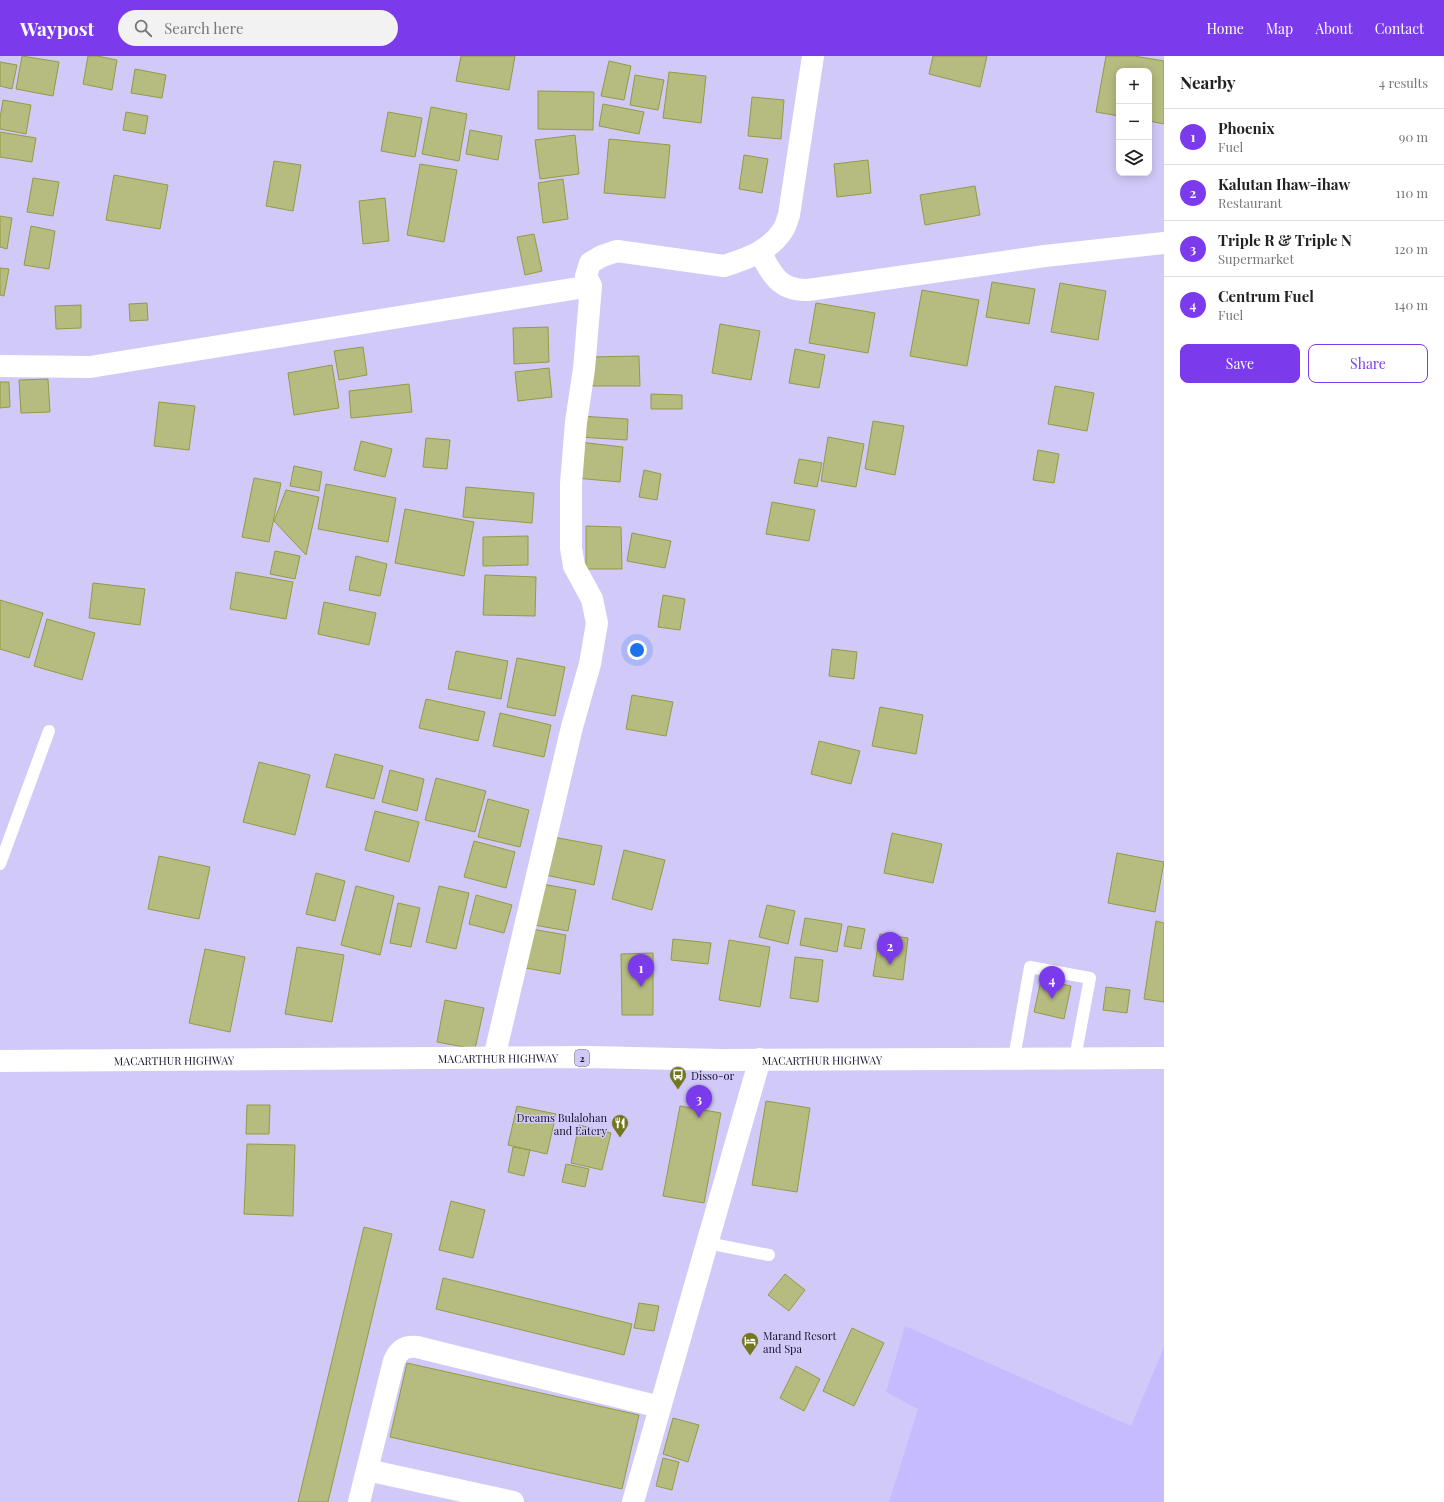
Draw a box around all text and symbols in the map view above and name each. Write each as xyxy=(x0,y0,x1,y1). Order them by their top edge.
search box xyxy=(118,10,398,46)
text: Waypost xyxy=(20,15,94,41)
icon: search xyxy=(132,17,154,39)
text: Search here xyxy=(164,18,244,38)
text: Home xyxy=(1206,19,1244,38)
text: Map xyxy=(1266,19,1293,38)
text: About xyxy=(1315,19,1353,38)
text: Contact xyxy=(1375,19,1424,38)
map controls xyxy=(1116,68,1152,176)
button: + xyxy=(1116,68,1152,104)
text: Nearby xyxy=(1180,71,1235,93)
text: 4 results xyxy=(1379,74,1428,91)
button: − xyxy=(1116,104,1152,140)
text: Phoenix xyxy=(1218,118,1275,138)
text: 1 xyxy=(1191,128,1195,145)
text: 90 m xyxy=(1399,128,1428,145)
text: Fuel xyxy=(1218,138,1243,155)
button: layers xyxy=(1116,140,1152,176)
text: Kalutan Ihaw-ihaw xyxy=(1218,174,1350,194)
text: 2 xyxy=(1190,184,1196,201)
text: 110 m xyxy=(1396,184,1428,201)
text: Restaurant xyxy=(1218,194,1282,211)
text: Triple R & Triple N xyxy=(1218,230,1352,250)
text: 3 xyxy=(1190,240,1196,257)
text: 120 m xyxy=(1394,240,1428,257)
text: Supermarket xyxy=(1218,250,1294,267)
text: Centrum Fuel xyxy=(1218,286,1314,306)
text: 4 xyxy=(1190,296,1196,313)
text: 140 m xyxy=(1394,296,1428,313)
text: Fuel xyxy=(1218,306,1243,323)
button: Save xyxy=(1180,344,1300,383)
button: Share xyxy=(1308,344,1428,383)
your location xyxy=(627,640,647,660)
pin: 2 xyxy=(877,932,903,965)
pin: 1 xyxy=(628,954,654,987)
pin: 4 xyxy=(1039,966,1065,999)
street label: MACARTHUR HIGHWAY xyxy=(438,1050,559,1066)
road number: 2 xyxy=(575,1050,589,1066)
street label: MACARTHUR HIGHWAY xyxy=(114,1052,235,1068)
street label: MACARTHUR HIGHWAY xyxy=(762,1052,883,1067)
bus stop icon: Disso-or xyxy=(668,1065,688,1090)
place label: Disso-or xyxy=(691,1068,735,1083)
pin: 3 xyxy=(686,1085,712,1118)
place label: Dreams Bulalohan and Eatery xyxy=(517,1110,607,1138)
restaurant icon: Dreams Bulalohan and Eatery xyxy=(610,1113,630,1138)
place label: Marand Resort and Spa xyxy=(763,1328,837,1356)
hotel icon: Marand Resort and Spa xyxy=(740,1331,760,1356)

